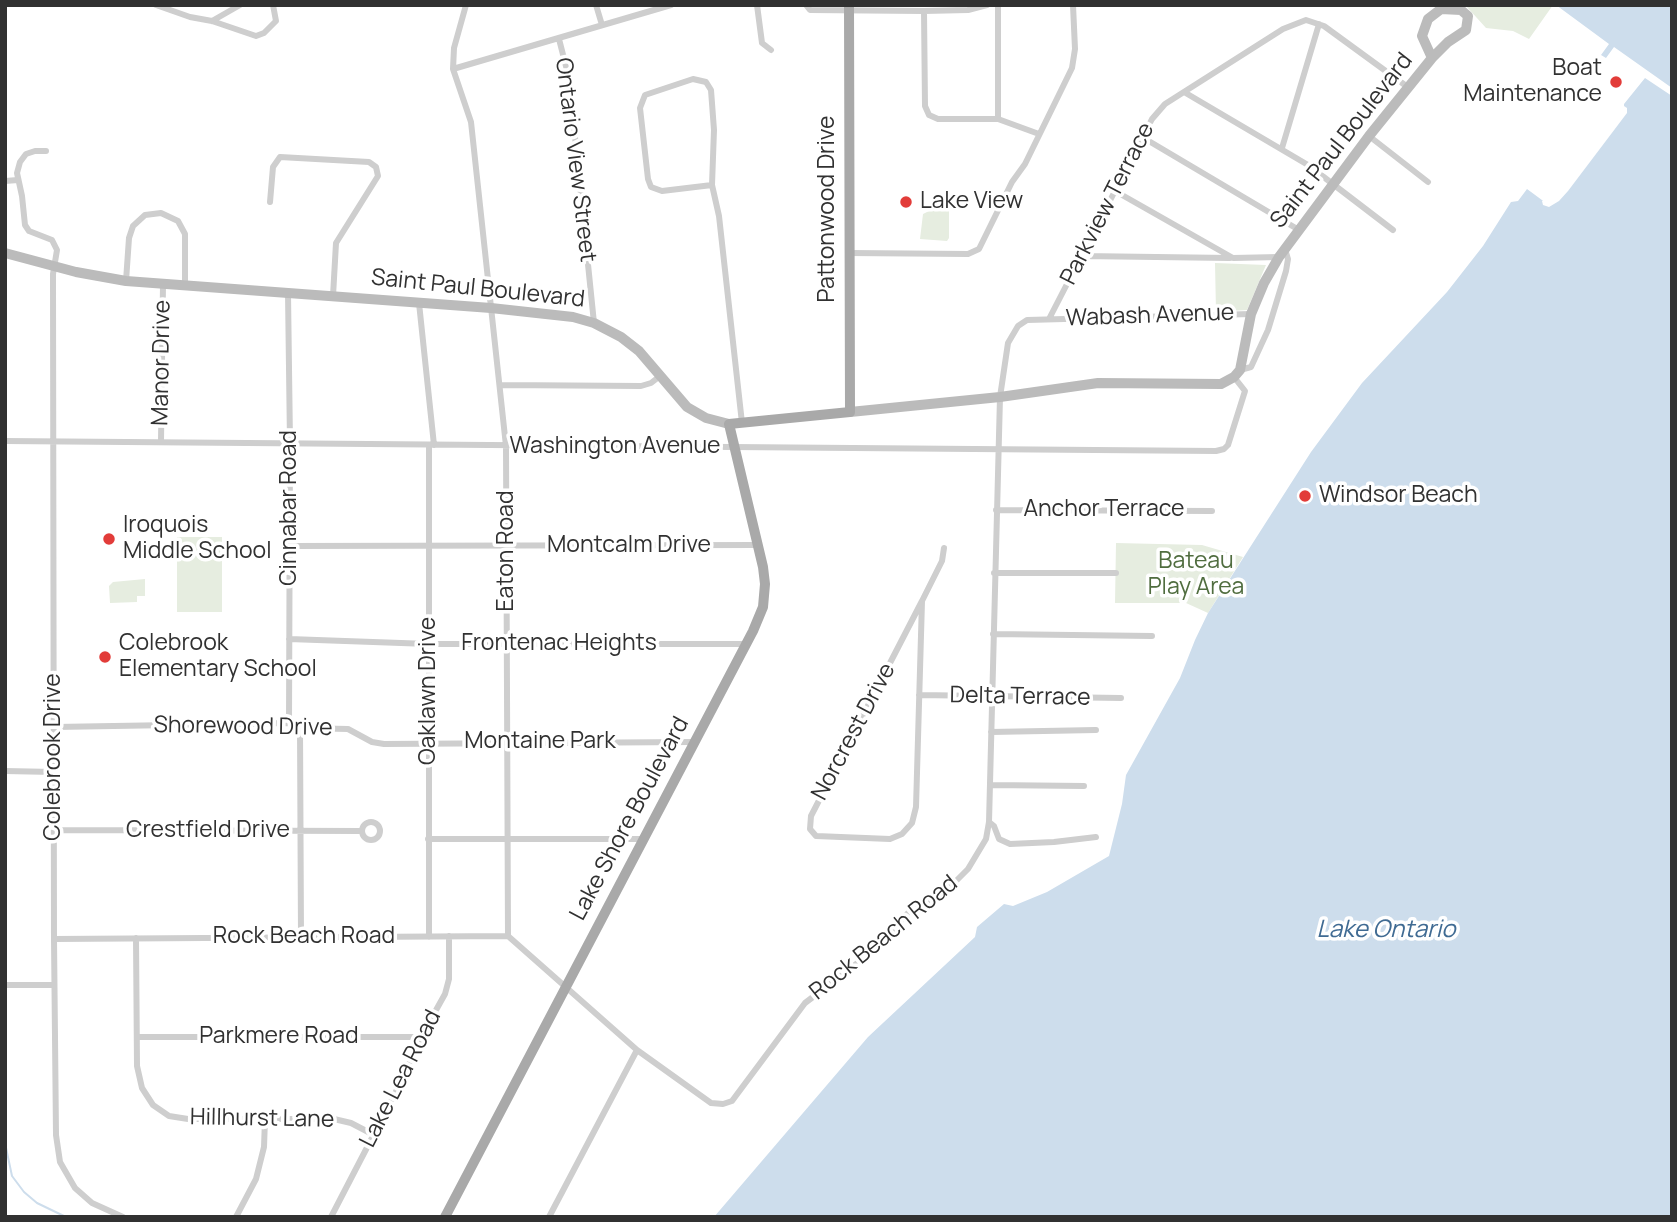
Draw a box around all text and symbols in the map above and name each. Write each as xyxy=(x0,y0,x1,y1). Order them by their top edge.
street label: Saint Paul Boulevard xyxy=(1265,48,1419,234)
place label: Boat Maintenance xyxy=(1463,55,1602,109)
street label: Ontario View Street xyxy=(549,56,601,264)
marker: Boat Maintenance xyxy=(1608,74,1624,90)
street label: Pattonwood Drive xyxy=(814,116,842,302)
street label: Parkview Terrace xyxy=(1055,118,1161,290)
place label: Lake View xyxy=(920,188,1023,216)
marker: Lake View xyxy=(898,194,914,210)
street label: Saint Paul Boulevard xyxy=(370,264,586,314)
street label: Wabash Avenue xyxy=(1065,299,1235,333)
street label: Manor Drive xyxy=(147,300,177,426)
street label: Cinnabar Road xyxy=(276,430,304,586)
street label: Washington Avenue xyxy=(509,433,721,461)
place label: Windsor Beach xyxy=(1319,482,1478,510)
marker: Windsor Beach xyxy=(1297,488,1313,504)
street label: Eaton Road xyxy=(493,490,521,612)
street label: Anchor Terrace xyxy=(1023,496,1185,524)
place label: Iroquois Middle School xyxy=(123,512,272,566)
marker: Iroquois Middle School xyxy=(101,531,117,547)
street label: Montcalm Drive xyxy=(547,532,711,560)
park label: Bateau Play Area xyxy=(1148,548,1244,602)
street label: Oaklawn Drive xyxy=(415,617,443,765)
place label: Colebrook Elementary School xyxy=(119,630,317,684)
street label: Frontenac Heights xyxy=(461,630,657,658)
marker: Colebrook Elementary School xyxy=(97,649,113,665)
street label: Norcrest Drive xyxy=(806,659,902,805)
street label: Colebrook Drive xyxy=(40,673,68,841)
street label: Delta Terrace xyxy=(949,682,1091,712)
street label: Shorewood Drive xyxy=(153,712,333,742)
street label: Lake Shore Boulevard xyxy=(565,713,695,925)
street label: Montaine Park xyxy=(464,728,616,756)
street label: Crestfield Drive xyxy=(126,817,290,845)
street label: Rock Beach Road xyxy=(804,870,964,1006)
water label: Lake Ontario xyxy=(1316,916,1456,944)
street label: Rock Beach Road xyxy=(213,923,395,951)
street label: Lake Lea Road xyxy=(355,1006,447,1152)
street label: Parkmere Road xyxy=(199,1023,359,1051)
street label: Hillhurst Lane xyxy=(190,1104,334,1134)

